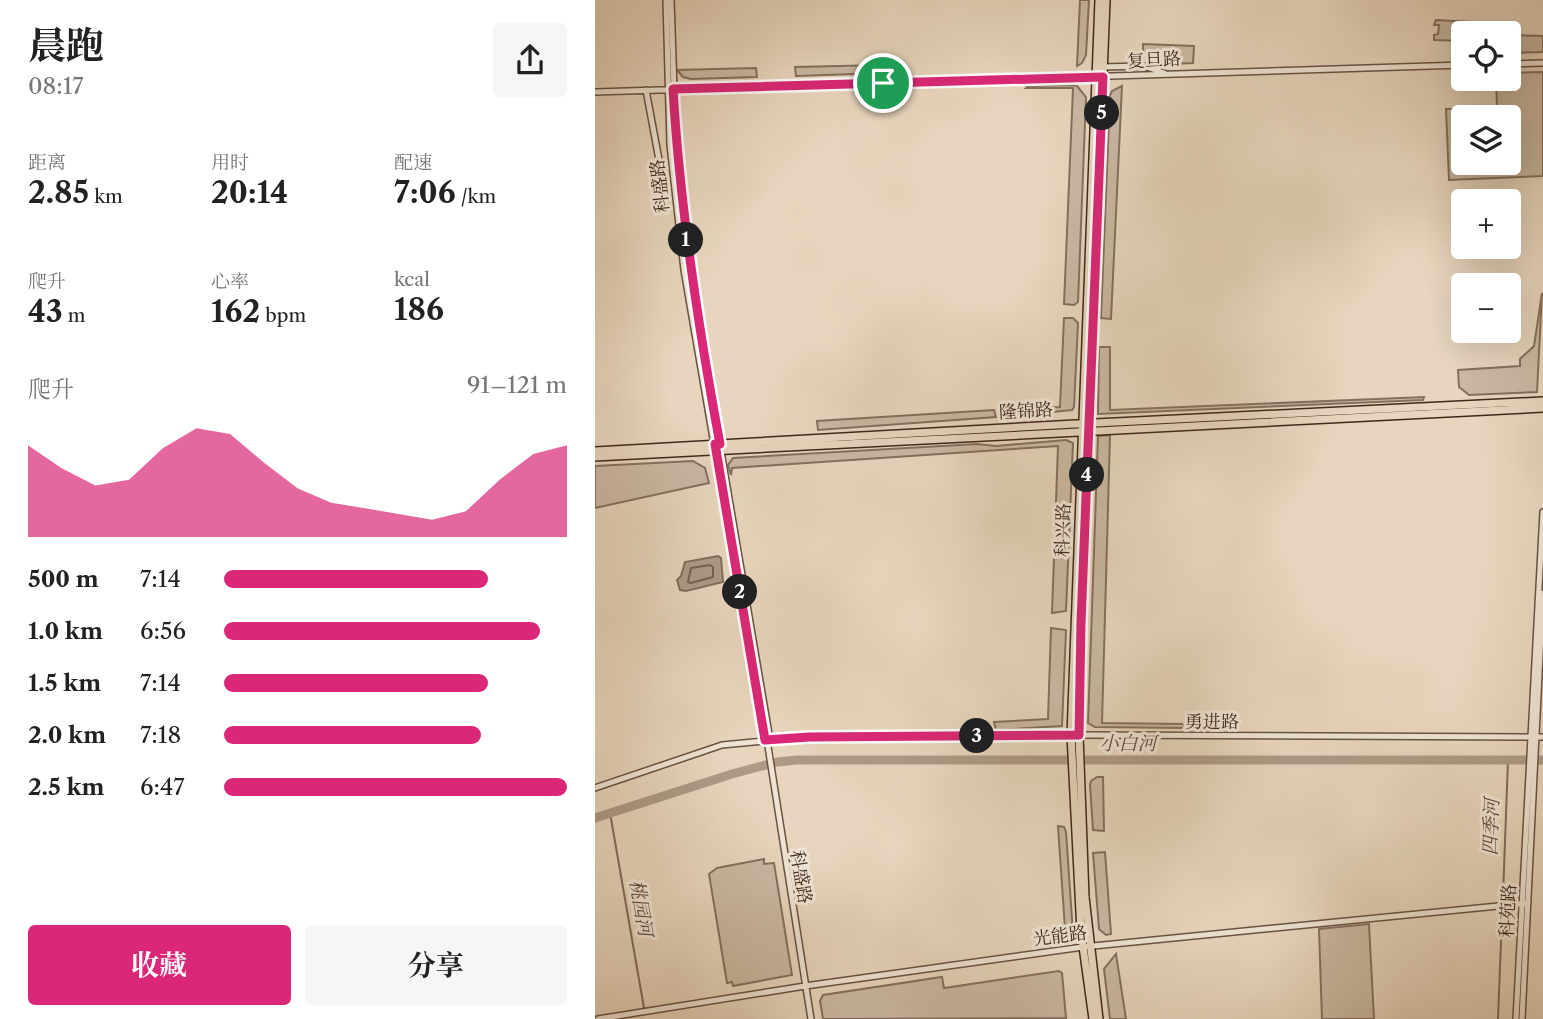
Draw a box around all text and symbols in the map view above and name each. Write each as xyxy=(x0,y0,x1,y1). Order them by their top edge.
map controls xyxy=(1451,21,1521,343)
button: locate xyxy=(1451,21,1521,91)
text: 晨跑 xyxy=(28,22,104,69)
button: share xyxy=(493,23,567,97)
street label: 复旦路 xyxy=(1126,48,1182,72)
pin xyxy=(853,53,913,113)
icon: arrive xyxy=(864,64,902,102)
text: 08:17 xyxy=(28,72,84,100)
pin: 5 xyxy=(1085,96,1119,130)
text: 5 xyxy=(1096,101,1107,124)
button: layers xyxy=(1451,105,1521,175)
text: 距离 xyxy=(28,151,66,174)
text: 用时 xyxy=(211,151,249,174)
text: 配速 xyxy=(394,151,432,174)
street label: 科盛路 xyxy=(646,158,674,214)
text: 2.85 xyxy=(28,174,89,211)
text: 20:14 xyxy=(211,174,288,211)
text: 7:06 xyxy=(394,174,456,211)
text: km xyxy=(89,185,123,208)
text: /km xyxy=(456,185,496,208)
button: + xyxy=(1451,189,1521,259)
pin: 1 xyxy=(669,222,703,258)
text: 1 xyxy=(681,228,690,251)
text: kcal xyxy=(394,268,430,291)
text: 爬升 xyxy=(28,270,66,293)
text: 心率 xyxy=(211,270,249,293)
button: − xyxy=(1451,273,1521,343)
text: 186 xyxy=(394,291,444,328)
text: 43 xyxy=(28,293,63,330)
text: 162 xyxy=(211,293,260,330)
text: m xyxy=(63,304,86,327)
text: bpm xyxy=(260,304,306,327)
text: 91–121 m xyxy=(467,371,567,399)
text: 爬升 xyxy=(28,375,74,403)
street label: 隆锦路 xyxy=(998,399,1054,423)
pin: 4 xyxy=(1070,458,1105,492)
text: 4 xyxy=(1081,463,1092,486)
street label: 科兴路 xyxy=(1051,503,1075,557)
text: 500 m xyxy=(28,565,99,593)
text: 7:14 xyxy=(140,565,181,593)
pin: 2 xyxy=(723,574,757,610)
text: 2 xyxy=(734,580,745,603)
text: 1.0 km xyxy=(28,617,103,645)
text: 6:56 xyxy=(140,617,186,645)
text: 1.5 km xyxy=(28,669,101,697)
text: 7:14 xyxy=(140,669,181,697)
street label: 勇进路 xyxy=(1185,711,1239,733)
pin: 3 xyxy=(959,718,995,754)
text: 2.0 km xyxy=(28,721,106,749)
text: 7:18 xyxy=(140,721,181,749)
text: 3 xyxy=(971,724,982,747)
water label: 小白河 xyxy=(1099,732,1159,755)
text: 2.5 km xyxy=(28,773,104,801)
text: 6:47 xyxy=(140,773,185,801)
water label: 四季河 xyxy=(1479,795,1504,856)
street label: 科盛路 xyxy=(786,849,816,905)
water label: 桃园河 xyxy=(625,878,658,941)
street label: 科苑路 xyxy=(1496,883,1520,939)
street label: 光能路 xyxy=(1032,922,1088,950)
button: 收藏 xyxy=(28,925,291,1005)
button: 分享 xyxy=(305,925,567,1005)

